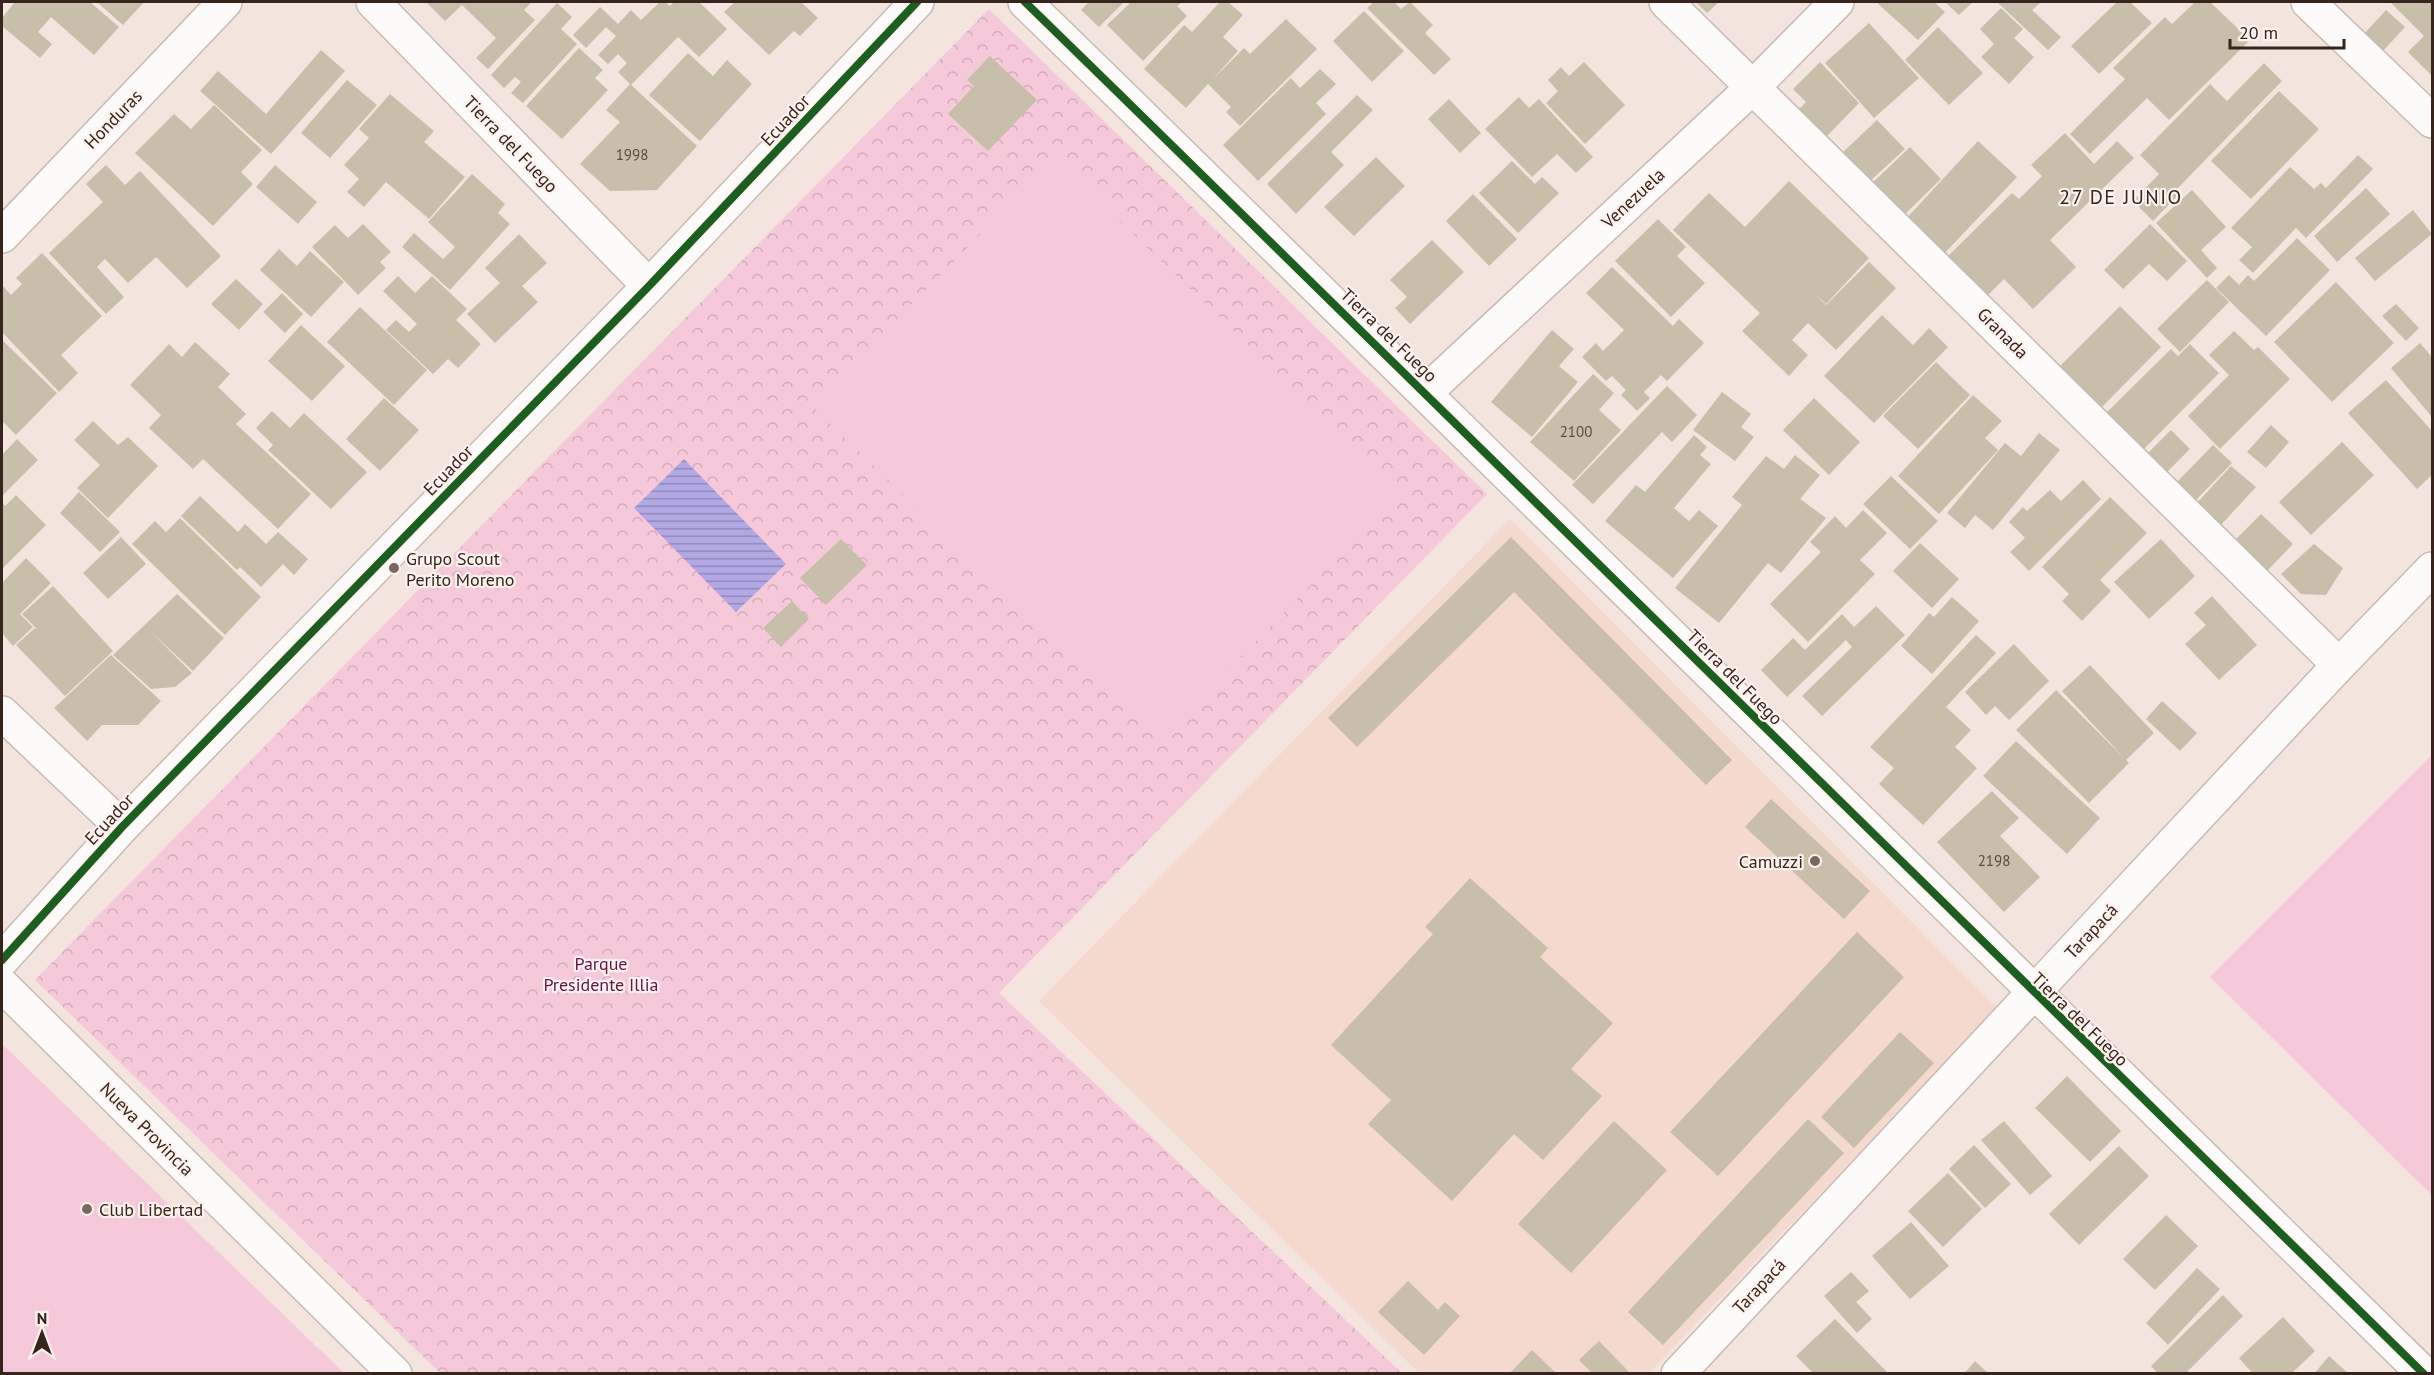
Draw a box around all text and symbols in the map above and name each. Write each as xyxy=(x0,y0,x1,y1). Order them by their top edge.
scale bar xyxy=(2230,12,2344,50)
text: 20 m xyxy=(2239,21,2278,44)
street label: Honduras xyxy=(79,85,147,153)
street label: Ecuador xyxy=(755,90,815,150)
street label: Tierra del Fuego xyxy=(459,91,563,197)
house number: 1998 xyxy=(616,145,648,164)
street label: Venezuela xyxy=(1596,163,1669,234)
district label: 27 DE JUNIO xyxy=(2059,184,2183,210)
street label: Tierra del Fuego xyxy=(1336,283,1442,387)
street label: Granada xyxy=(1972,302,2034,364)
house number: 2100 xyxy=(1560,422,1592,441)
street label: Ecuador xyxy=(418,440,478,500)
place label: Grupo Scout Perito Moreno xyxy=(406,547,515,591)
marker: Grupo Scout Perito Moreno xyxy=(387,561,401,575)
street label: Tierra del Fuego xyxy=(1682,624,1788,730)
street label: Ecuador xyxy=(79,789,139,849)
place label: Camuzzi xyxy=(1739,850,1803,873)
house number: 2198 xyxy=(1978,851,2010,870)
marker: Camuzzi xyxy=(1808,854,1822,868)
street label: Tarapacá xyxy=(2059,898,2123,964)
park label: Parque Presidente Illia xyxy=(543,952,659,996)
street label: Tierra del Fuego xyxy=(2027,967,2133,1071)
street label: Nueva Provincia xyxy=(95,1077,199,1181)
place label: Club Libertad xyxy=(99,1198,203,1221)
marker: Club Libertad xyxy=(80,1202,94,1216)
street label: Tarapacá xyxy=(1727,1253,1791,1319)
north arrow xyxy=(12,1303,72,1363)
text: N xyxy=(37,1308,47,1328)

